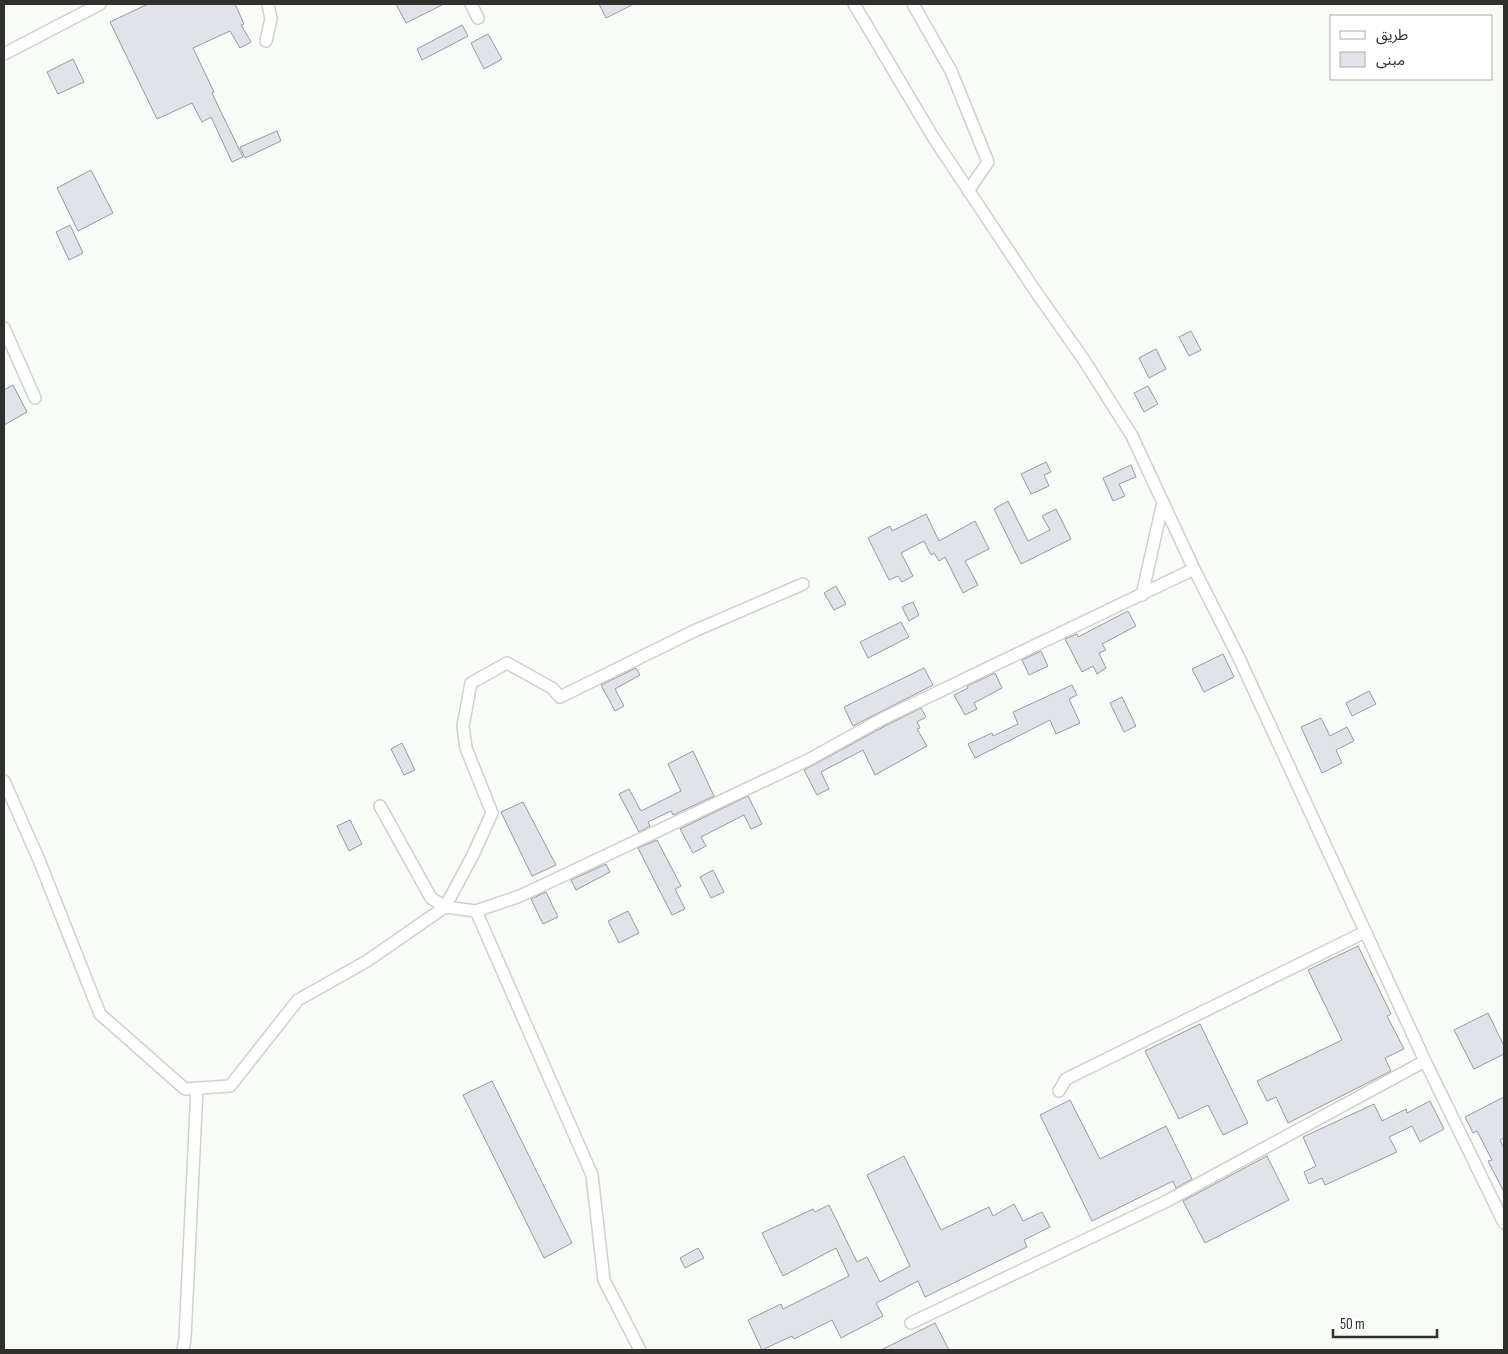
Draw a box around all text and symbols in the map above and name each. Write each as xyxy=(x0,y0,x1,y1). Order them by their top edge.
legend xyxy=(1330,15,1493,80)
text: طريق xyxy=(1376,26,1408,45)
text: مبنى xyxy=(1376,51,1405,70)
scale bar xyxy=(1333,1306,1437,1338)
text: 50 m xyxy=(1340,1315,1365,1334)

